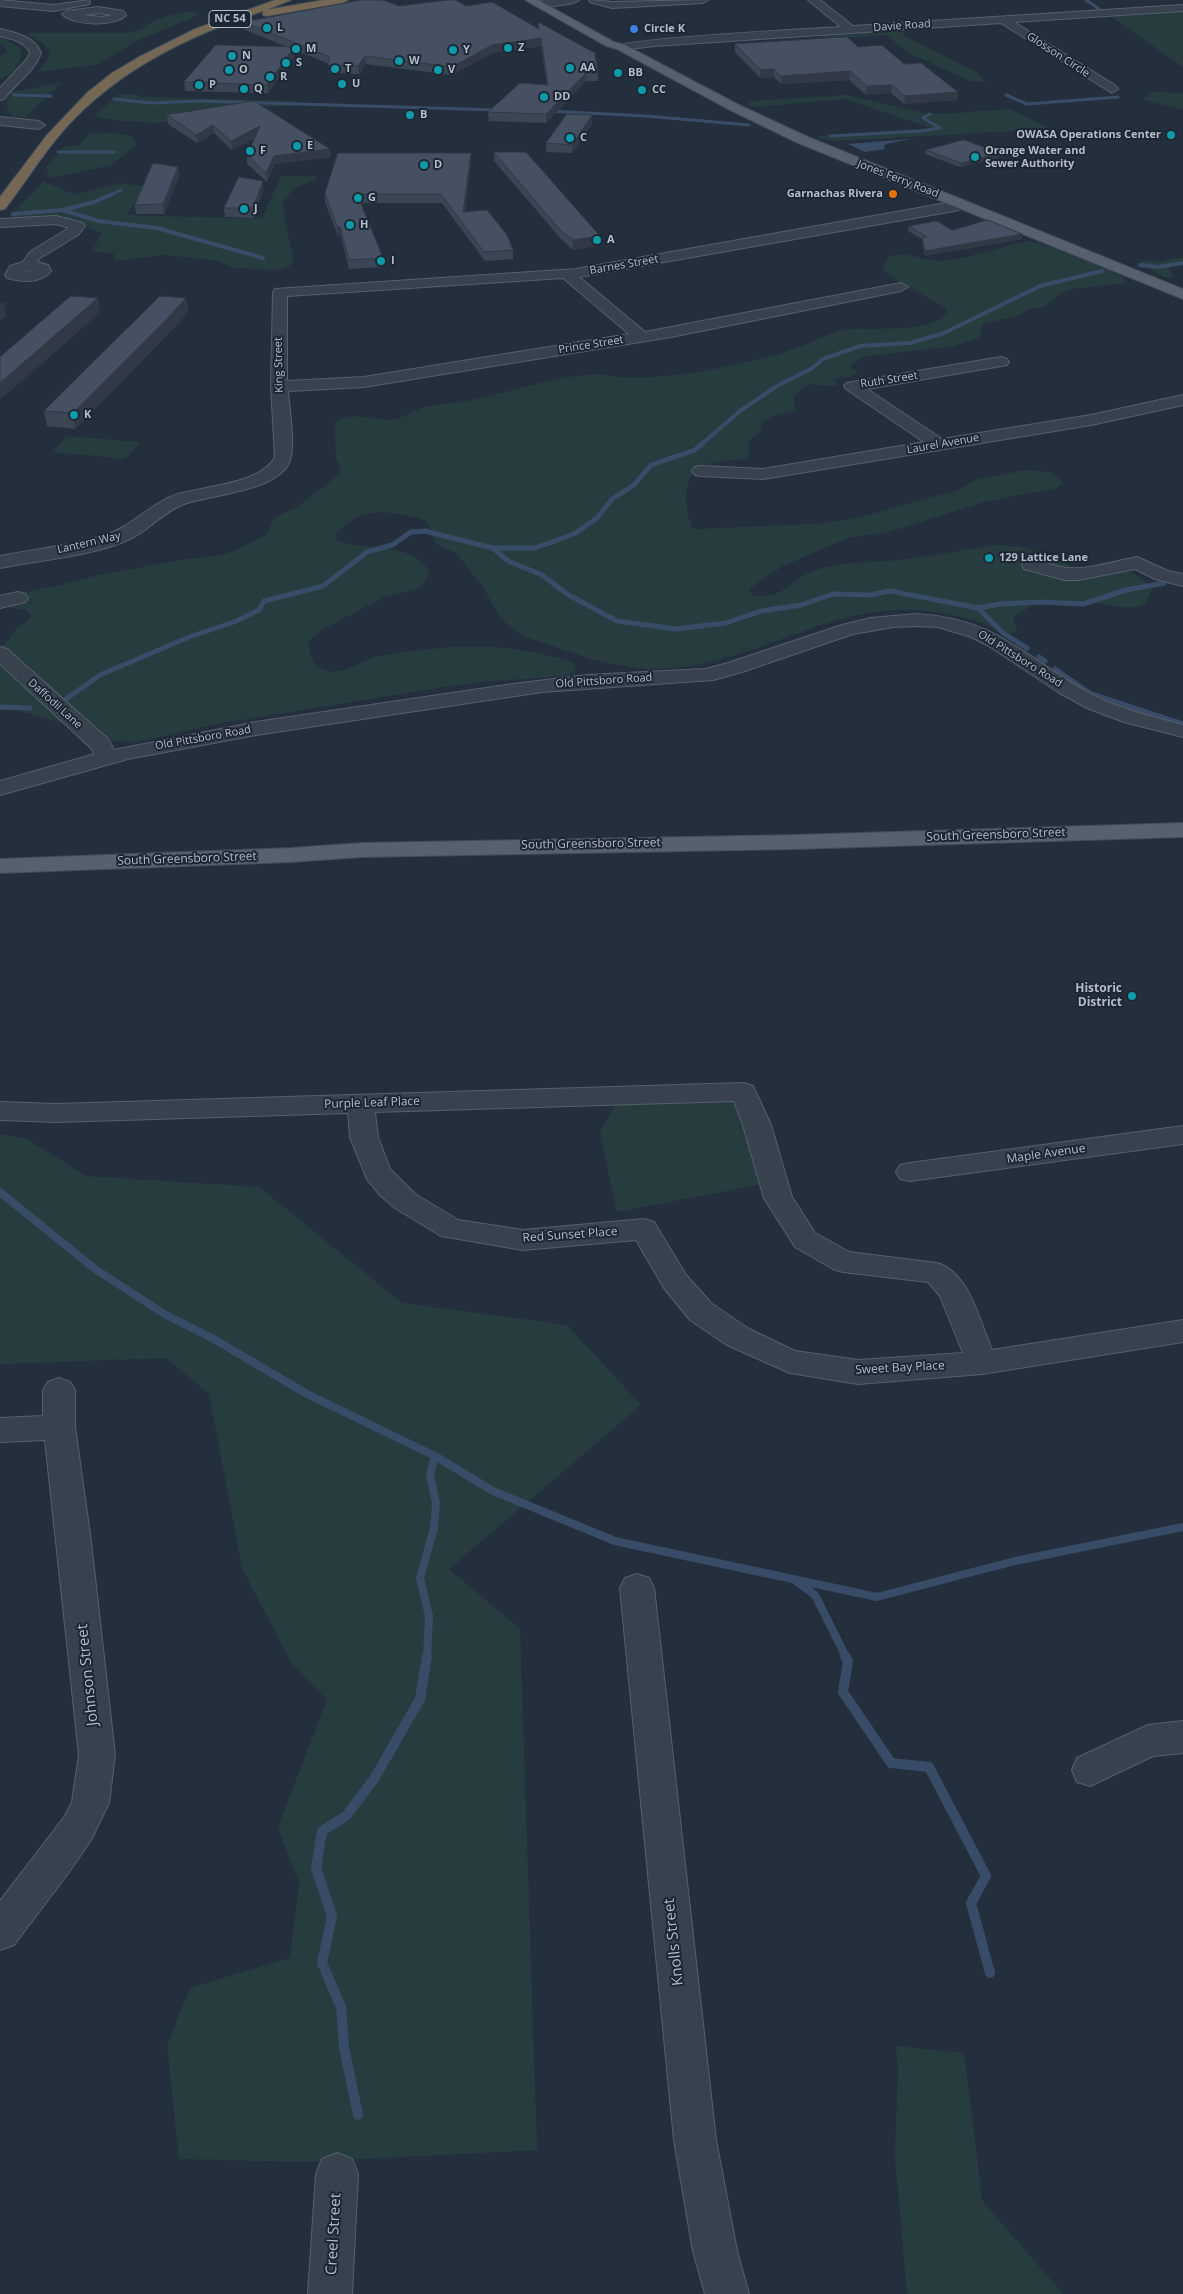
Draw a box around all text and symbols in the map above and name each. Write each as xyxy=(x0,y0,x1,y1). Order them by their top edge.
road number: NC 54 xyxy=(209,10,251,28)
street label: Davie Road xyxy=(873,17,931,35)
place label: L xyxy=(277,21,283,35)
marker: L xyxy=(261,22,273,34)
place label: Circle K xyxy=(644,22,685,36)
marker: Circle K xyxy=(628,23,640,35)
street label: Glosson Circle xyxy=(1024,30,1092,80)
place label: Z xyxy=(518,41,524,55)
place label: M xyxy=(306,42,316,56)
marker: Z xyxy=(502,42,514,54)
marker: M xyxy=(290,43,302,55)
place label: Y xyxy=(463,43,470,57)
marker: Y xyxy=(447,44,459,56)
place label: N xyxy=(242,49,251,63)
marker: N xyxy=(226,50,238,62)
place label: W xyxy=(409,54,420,68)
marker: W xyxy=(393,55,405,67)
place label: S xyxy=(296,56,302,70)
marker: S xyxy=(280,57,292,69)
place label: AA xyxy=(580,61,595,75)
place label: T xyxy=(345,62,351,76)
marker: AA xyxy=(564,62,576,74)
place label: O xyxy=(239,63,248,77)
marker: T xyxy=(329,63,341,75)
place label: V xyxy=(448,63,455,77)
marker: O xyxy=(223,64,235,76)
marker: V xyxy=(432,64,444,76)
place label: BB xyxy=(628,66,643,80)
marker: BB xyxy=(612,67,624,79)
place label: R xyxy=(280,70,287,84)
marker: R xyxy=(264,71,276,83)
place label: U xyxy=(352,77,360,91)
place label: P xyxy=(209,78,216,92)
marker: U xyxy=(336,78,348,90)
marker: P xyxy=(193,79,205,91)
place label: Q xyxy=(254,82,263,96)
marker: Q xyxy=(238,83,250,95)
place label: CC xyxy=(652,83,666,97)
marker: CC xyxy=(636,84,648,96)
place label: DD xyxy=(554,90,570,104)
marker: DD xyxy=(538,91,550,103)
place label: B xyxy=(420,108,427,122)
marker: B xyxy=(404,109,416,121)
place label: OWASA Operations Center xyxy=(1016,128,1161,142)
marker: OWASA Operations Center xyxy=(1165,129,1177,141)
place label: C xyxy=(580,131,587,145)
marker: C xyxy=(564,132,576,144)
place label: E xyxy=(307,139,313,153)
marker: E xyxy=(291,140,303,152)
place label: F xyxy=(260,144,266,158)
place label: Orange Water and Sewer Authority xyxy=(985,144,1085,170)
marker: F xyxy=(244,145,256,157)
marker: Orange Water and Sewer Authority xyxy=(969,151,981,163)
street label: Jones Ferry Road xyxy=(855,157,941,201)
place label: D xyxy=(434,158,442,172)
marker: D xyxy=(418,159,430,171)
place label: Garnachas Rivera xyxy=(787,187,883,201)
marker: Garnachas Rivera xyxy=(887,188,899,200)
place label: G xyxy=(368,191,376,205)
marker: G xyxy=(352,192,364,204)
place label: J xyxy=(254,202,258,216)
marker: J xyxy=(238,203,250,215)
place label: H xyxy=(360,218,368,232)
marker: H xyxy=(344,219,356,231)
place label: A xyxy=(607,233,615,247)
marker: A xyxy=(591,234,603,246)
street label: Barnes Street xyxy=(589,252,659,278)
place label: I xyxy=(391,254,395,268)
marker: I xyxy=(375,255,387,267)
street label: Prince Street xyxy=(558,333,624,357)
street label: King Street xyxy=(272,337,286,393)
street label: Ruth Street xyxy=(859,369,919,391)
place label: K xyxy=(84,408,91,422)
marker: K xyxy=(68,409,80,421)
street label: Laurel Avenue xyxy=(906,431,980,457)
street label: Lantern Way xyxy=(56,529,122,557)
place label: 129 Lattice Lane xyxy=(999,551,1088,565)
marker: 129 Lattice Lane xyxy=(983,552,995,564)
street label: Old Pittsboro Road xyxy=(975,628,1065,690)
street label: Old Pittsboro Road xyxy=(555,671,653,691)
street label: Daffodil Lane xyxy=(25,676,85,732)
street label: Old Pittsboro Road xyxy=(154,723,252,753)
street label: South Greensboro Street xyxy=(926,825,1066,845)
street label: South Greensboro Street xyxy=(521,836,661,852)
street label: South Greensboro Street xyxy=(117,849,257,869)
place label: Historic District xyxy=(1075,982,1122,1010)
marker: Historic District xyxy=(1126,990,1138,1002)
street label: Purple Leaf Place xyxy=(324,1094,420,1112)
street label: Maple Avenue xyxy=(1006,1141,1086,1167)
street label: Red Sunset Place xyxy=(522,1224,618,1246)
street label: Sweet Bay Place xyxy=(855,1358,945,1378)
street label: Johnson Street xyxy=(74,1623,102,1727)
street label: Knolls Street xyxy=(660,1897,688,1987)
street label: Creel Street xyxy=(323,2193,345,2275)

